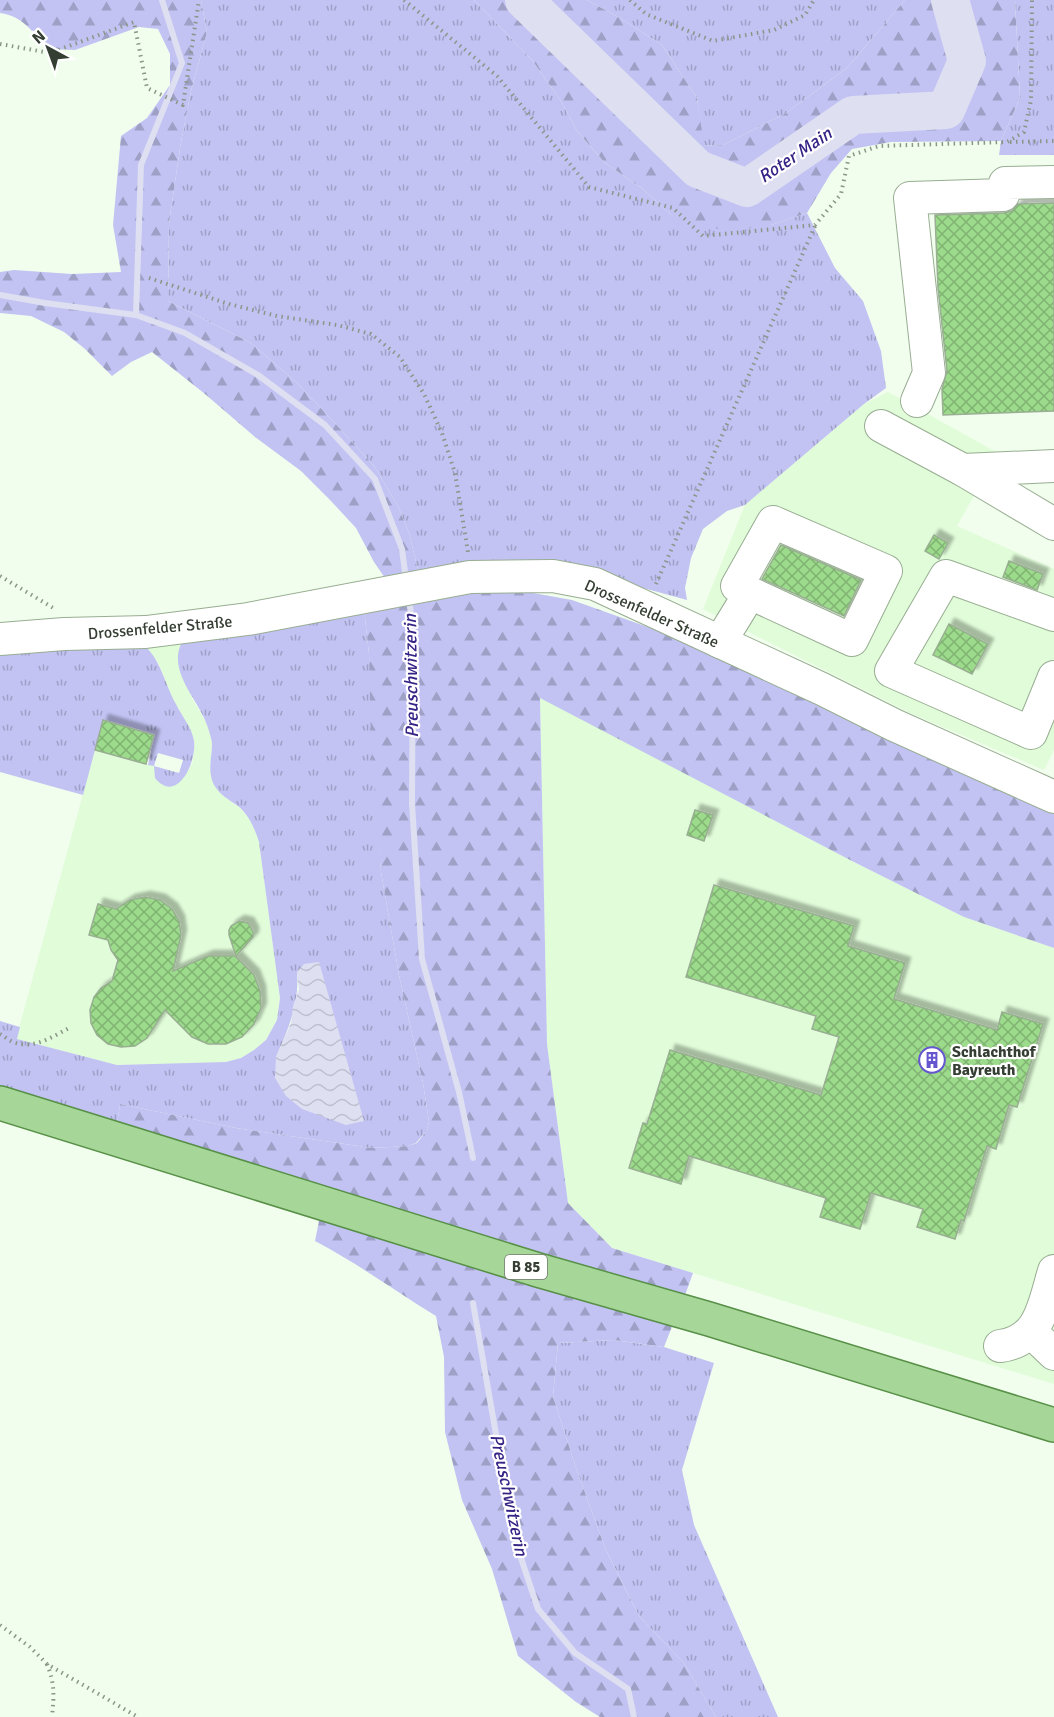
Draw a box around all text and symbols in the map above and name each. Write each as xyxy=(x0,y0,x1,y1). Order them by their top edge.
north arrow xyxy=(18,18,78,78)
text: N xyxy=(28,26,50,49)
water label: Roter Main xyxy=(754,122,837,188)
street label: Drossenfelder Straße xyxy=(581,575,722,653)
street label: Drossenfelder Straße xyxy=(87,612,233,644)
water label: Preuschwitzerin xyxy=(399,613,423,738)
place label: Schlachthof Bayreuth xyxy=(952,1042,1037,1080)
building icon: Schlachthof Bayreuth xyxy=(917,1045,947,1075)
road number: B 85 xyxy=(505,1255,547,1279)
water label: Preuschwitzerin xyxy=(485,1432,533,1559)

